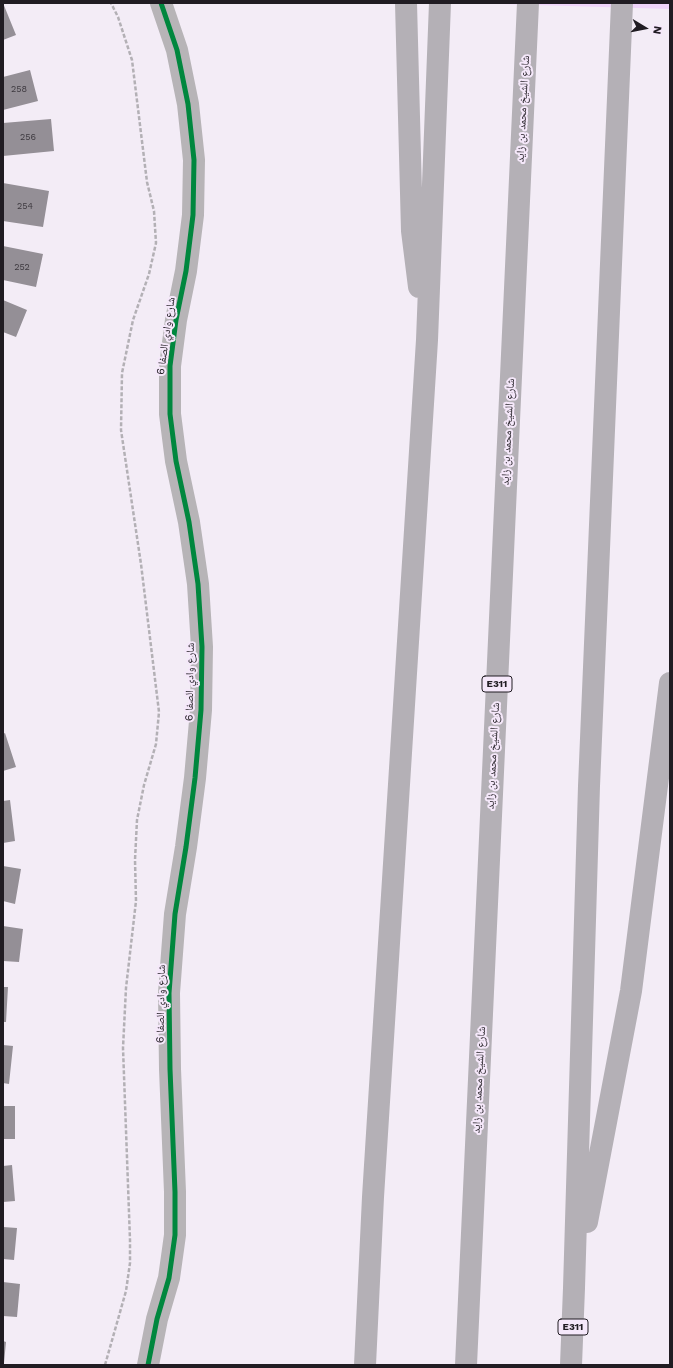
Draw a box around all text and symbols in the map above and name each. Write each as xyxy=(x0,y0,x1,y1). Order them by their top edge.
north arrow xyxy=(625,8,665,48)
text: N xyxy=(650,25,664,35)
street label: شارع الشيخ محمد بن زايد xyxy=(514,55,532,163)
house number: 258 xyxy=(11,84,27,94)
house number: 256 xyxy=(20,132,36,142)
house number: 254 xyxy=(17,201,33,211)
house number: 252 xyxy=(14,262,30,272)
street label: شارع وادي الصفا 6 xyxy=(154,296,178,376)
street label: شارع الشيخ محمد بن زايد xyxy=(499,378,517,486)
street label: شارع وادي الصفا 6 xyxy=(183,643,197,721)
road number: E311 xyxy=(482,676,512,692)
street label: شارع الشيخ محمد بن زايد xyxy=(484,702,502,810)
street label: شارع وادي الصفا 6 xyxy=(154,965,168,1043)
street label: شارع الشيخ محمد بن زايد xyxy=(470,1026,488,1134)
road number: E311 xyxy=(558,1319,588,1335)

